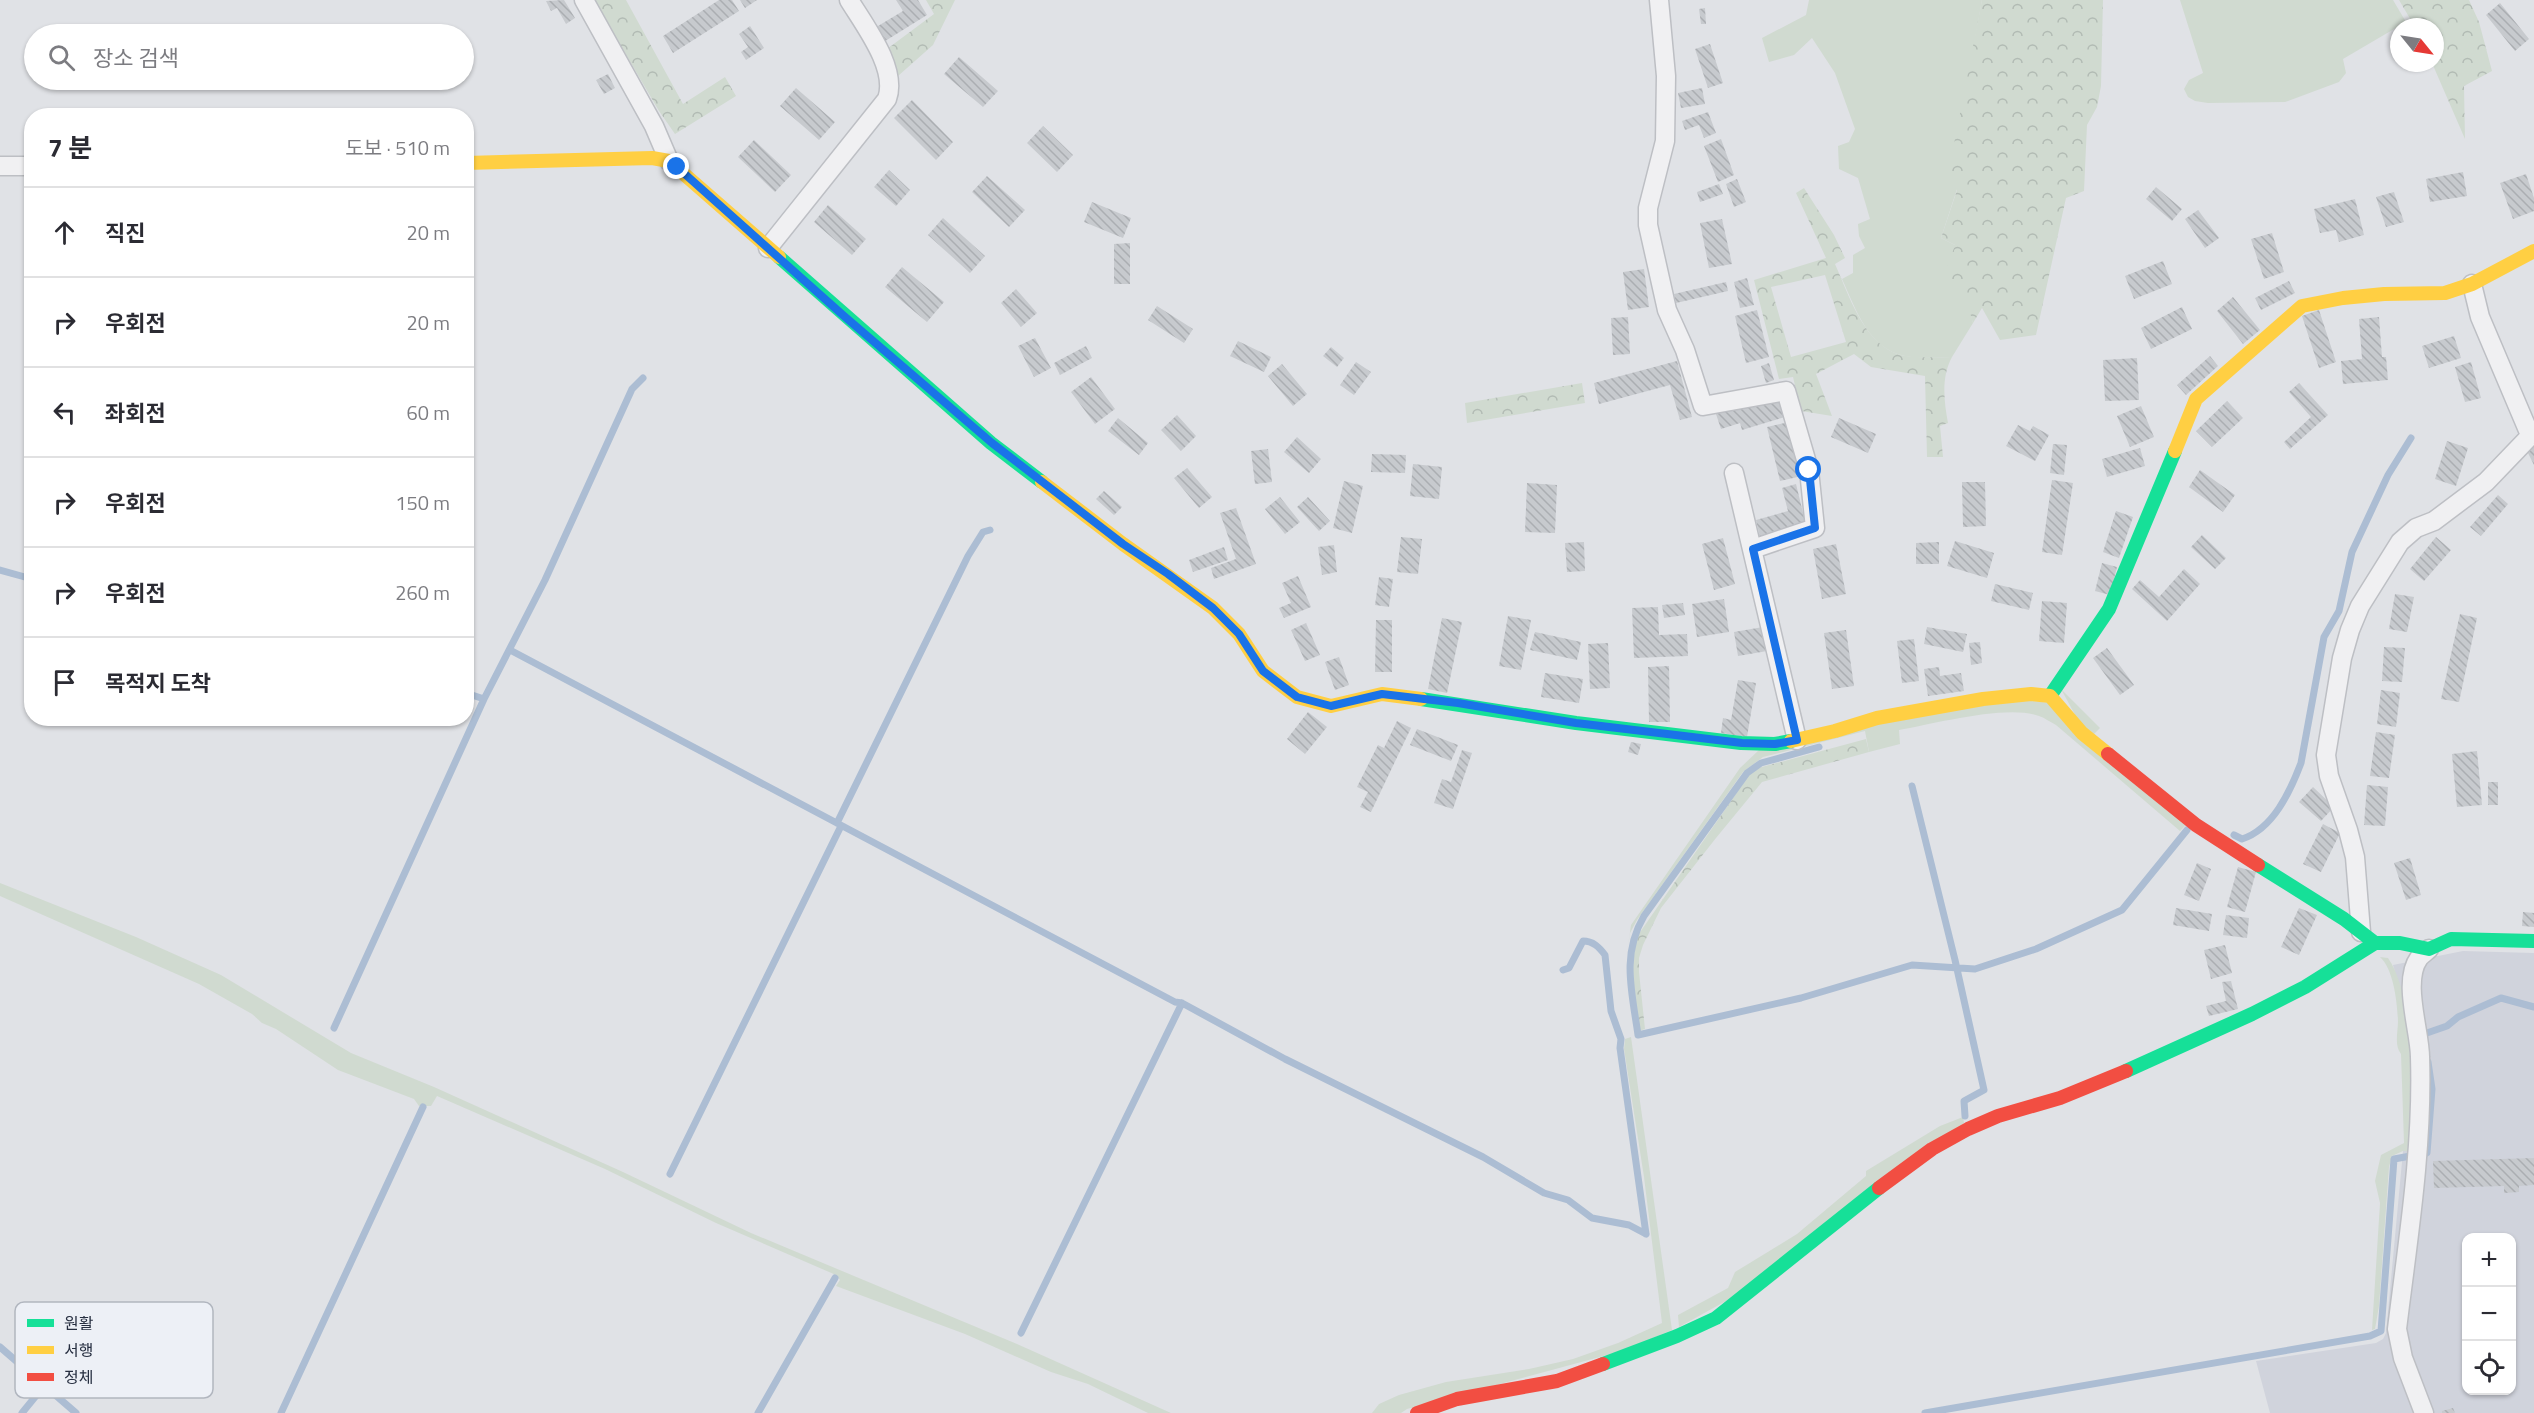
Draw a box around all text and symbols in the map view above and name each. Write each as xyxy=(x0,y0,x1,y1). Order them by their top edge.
north arrow xyxy=(2390,18,2444,72)
search box xyxy=(24,24,474,90)
icon: search xyxy=(45,41,78,74)
text: 장소 검색 xyxy=(93,41,179,75)
text: 7 분 xyxy=(48,128,92,167)
text: 도보 · 510 m xyxy=(345,132,450,163)
route end xyxy=(663,153,689,179)
icon: ahead xyxy=(48,216,81,249)
text: 직진 xyxy=(105,216,145,250)
text: 20 m xyxy=(406,217,450,248)
icon: right xyxy=(48,306,81,339)
text: 우회전 xyxy=(105,306,166,340)
text: 20 m xyxy=(406,307,450,338)
icon: left xyxy=(48,396,81,429)
text: 좌회전 xyxy=(105,396,166,430)
text: 60 m xyxy=(406,397,450,428)
route start xyxy=(1795,456,1821,482)
icon: right xyxy=(48,486,81,519)
text: 우회전 xyxy=(105,486,166,520)
text: 150 m xyxy=(395,487,450,518)
icon: right xyxy=(48,576,81,609)
text: 우회전 xyxy=(105,576,166,610)
text: 260 m xyxy=(395,577,450,608)
icon: arrive xyxy=(48,666,81,699)
text: 목적지 도착 xyxy=(105,666,211,700)
map controls xyxy=(2462,1233,2516,1395)
button: + xyxy=(2462,1233,2516,1287)
button: − xyxy=(2462,1287,2516,1341)
legend xyxy=(15,1302,213,1398)
text: 원활 xyxy=(64,1311,94,1335)
text: 서행 xyxy=(64,1338,93,1362)
button: locate xyxy=(2462,1341,2516,1395)
text: 정체 xyxy=(64,1365,93,1389)

